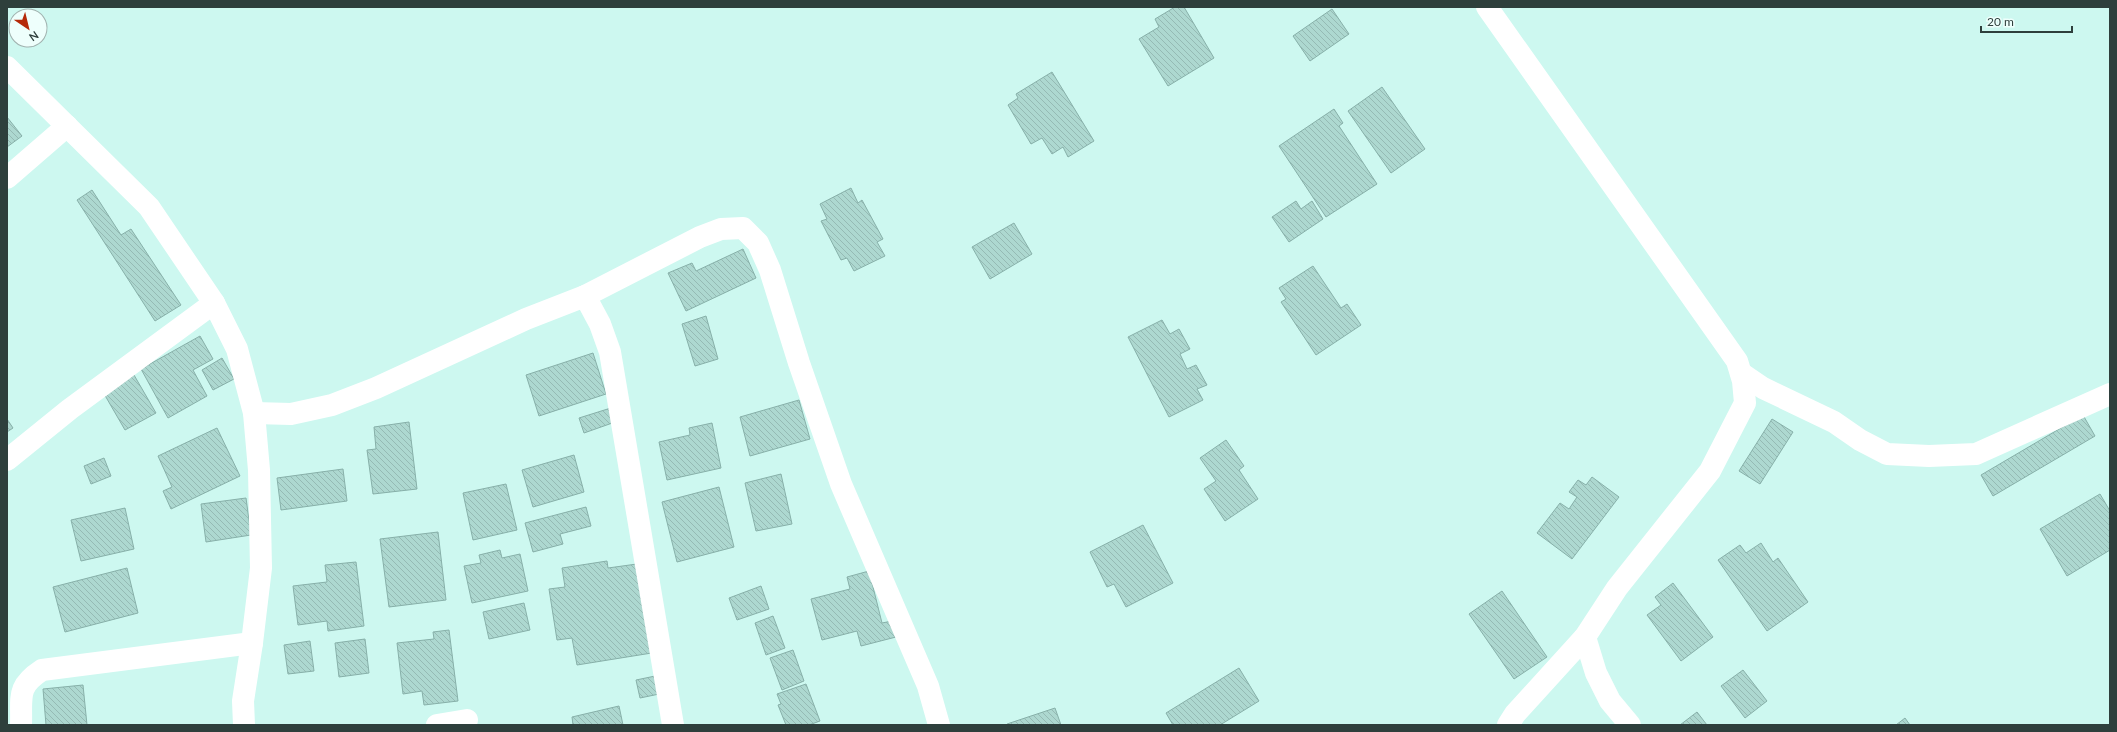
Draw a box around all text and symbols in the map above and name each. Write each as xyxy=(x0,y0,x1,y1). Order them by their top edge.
north arrow xyxy=(8,8,48,48)
scale bar xyxy=(1981,8,2072,34)
text: 20 m xyxy=(1987,14,2014,29)
text: N xyxy=(27,29,41,44)

